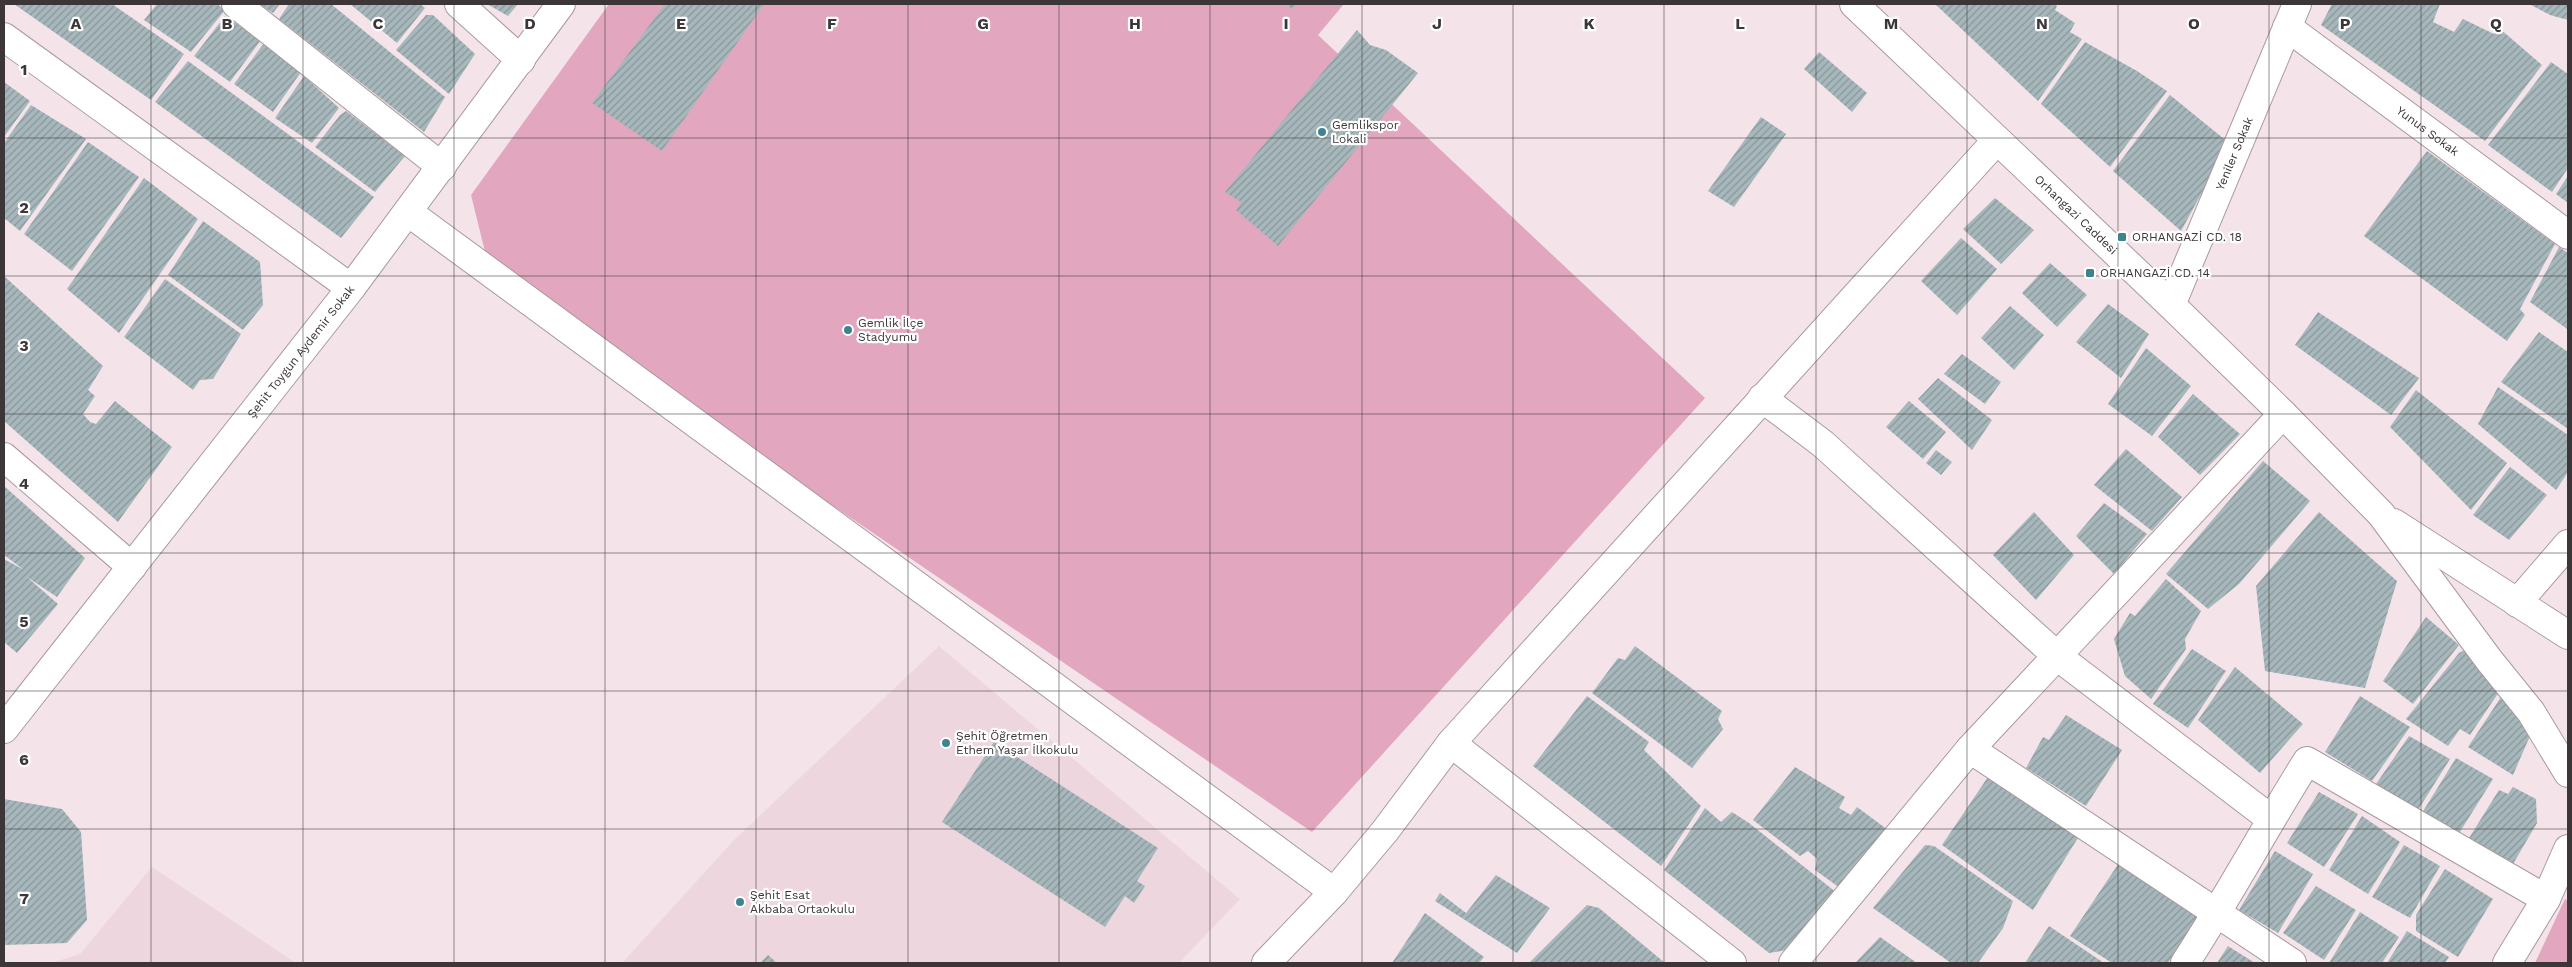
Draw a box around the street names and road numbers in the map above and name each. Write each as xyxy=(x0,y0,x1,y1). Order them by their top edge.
street label: Yunus Sokak xyxy=(2394,103,2462,159)
street label: Yeniler Sokak xyxy=(2213,115,2256,192)
street label: Orhangazi Caddesi xyxy=(2032,172,2120,257)
street label: Şehit Toygun Aydemir Sokak xyxy=(244,283,357,421)

